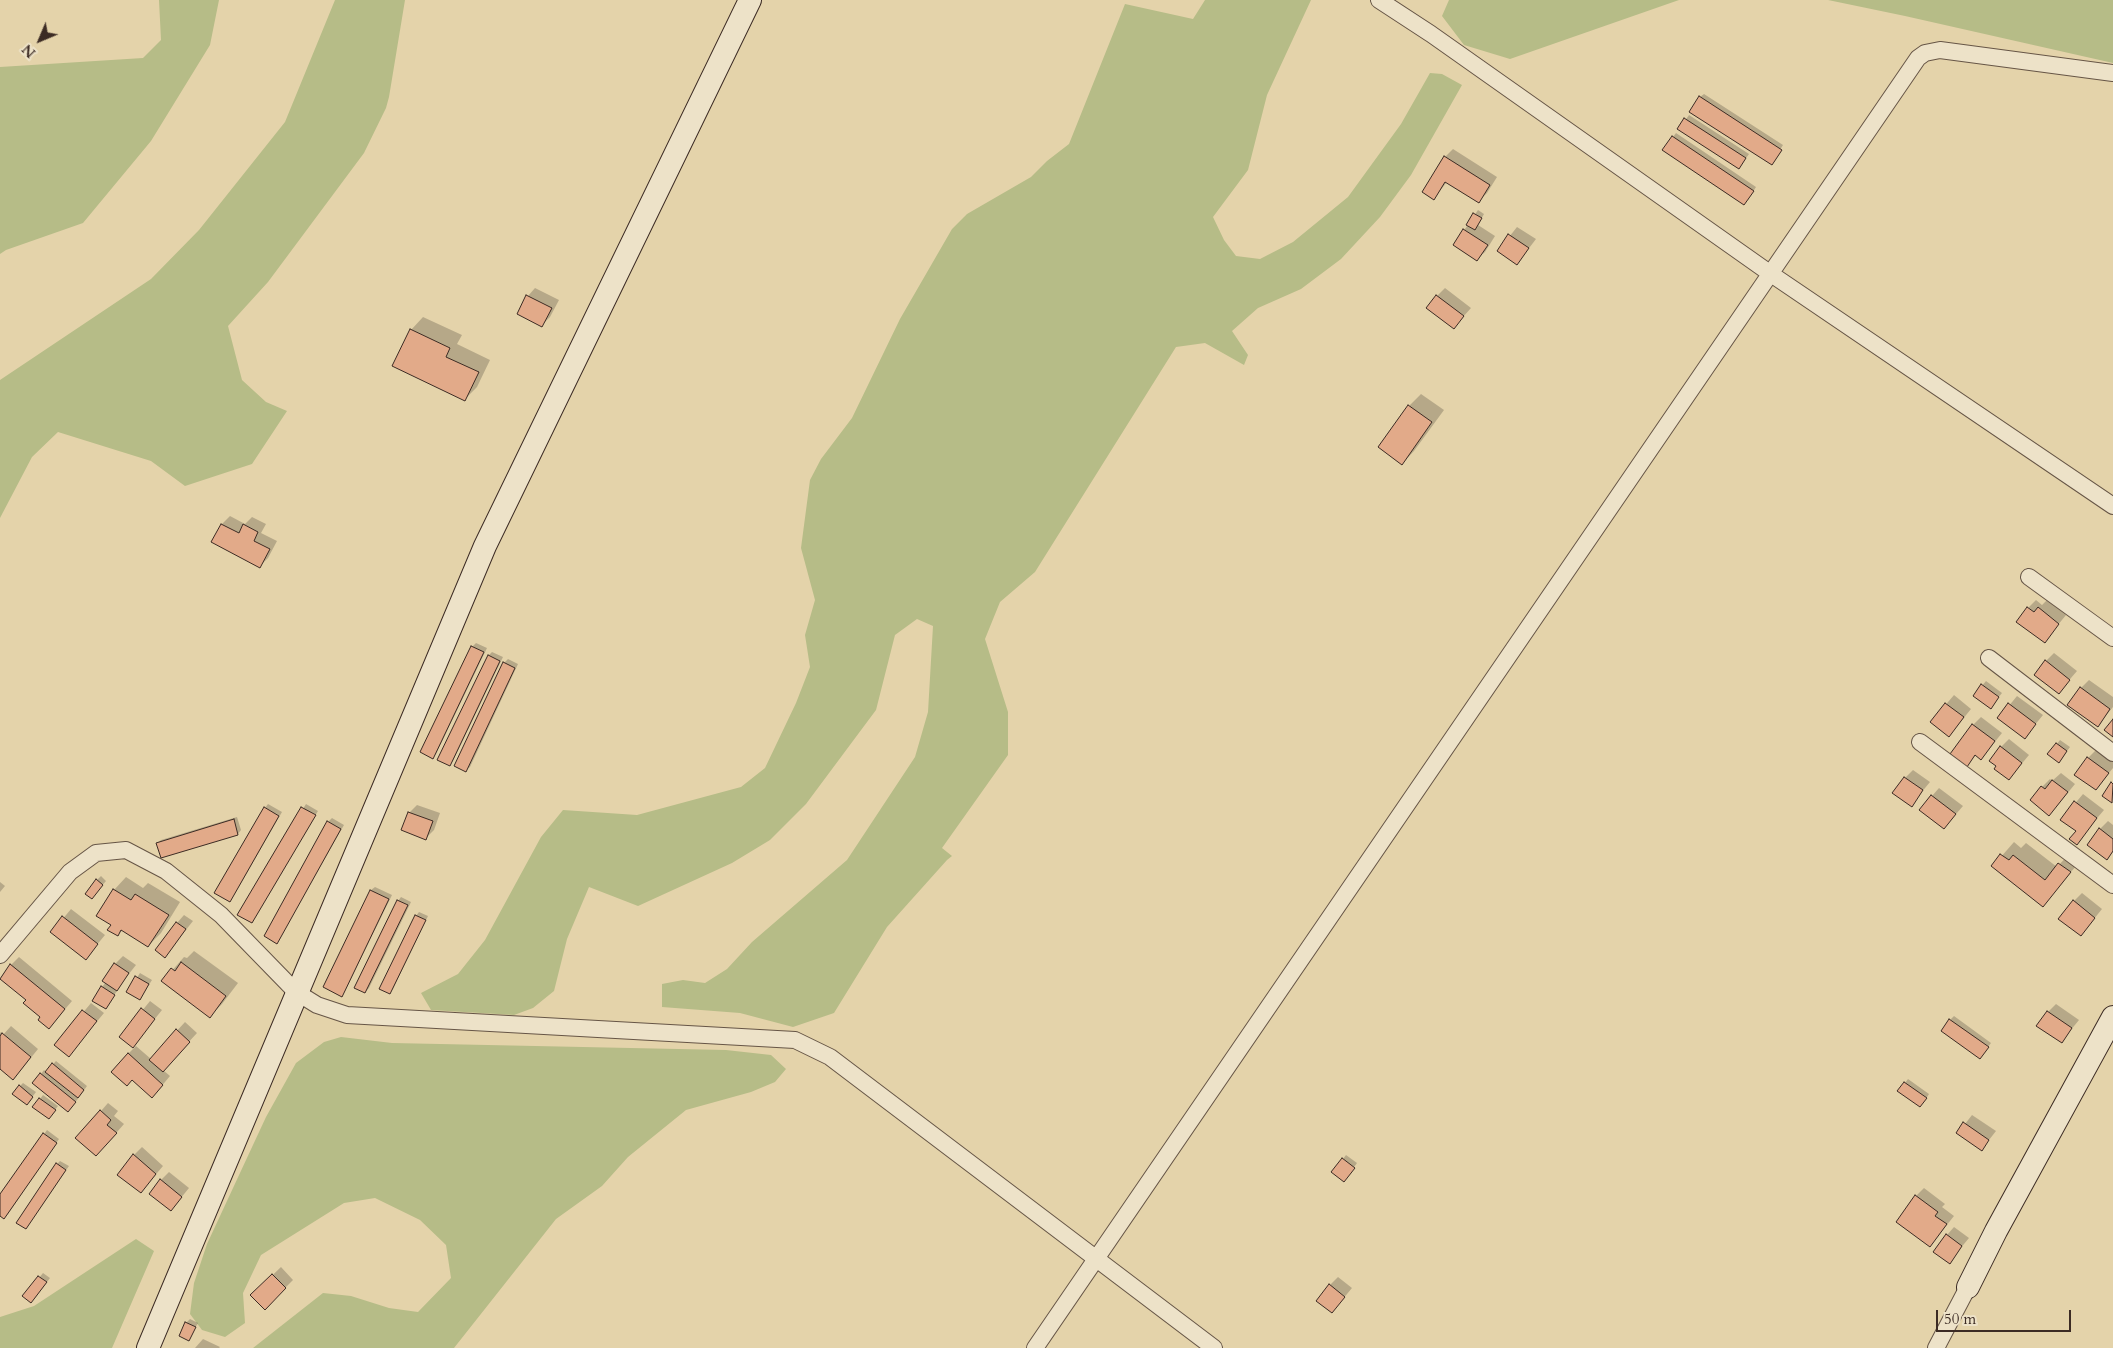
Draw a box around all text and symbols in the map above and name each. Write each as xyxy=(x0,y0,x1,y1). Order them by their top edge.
north arrow xyxy=(15,15,65,65)
text: N xyxy=(18,40,40,62)
scale bar xyxy=(1938,1300,2073,1332)
text: 50 m xyxy=(1944,1309,1976,1329)

